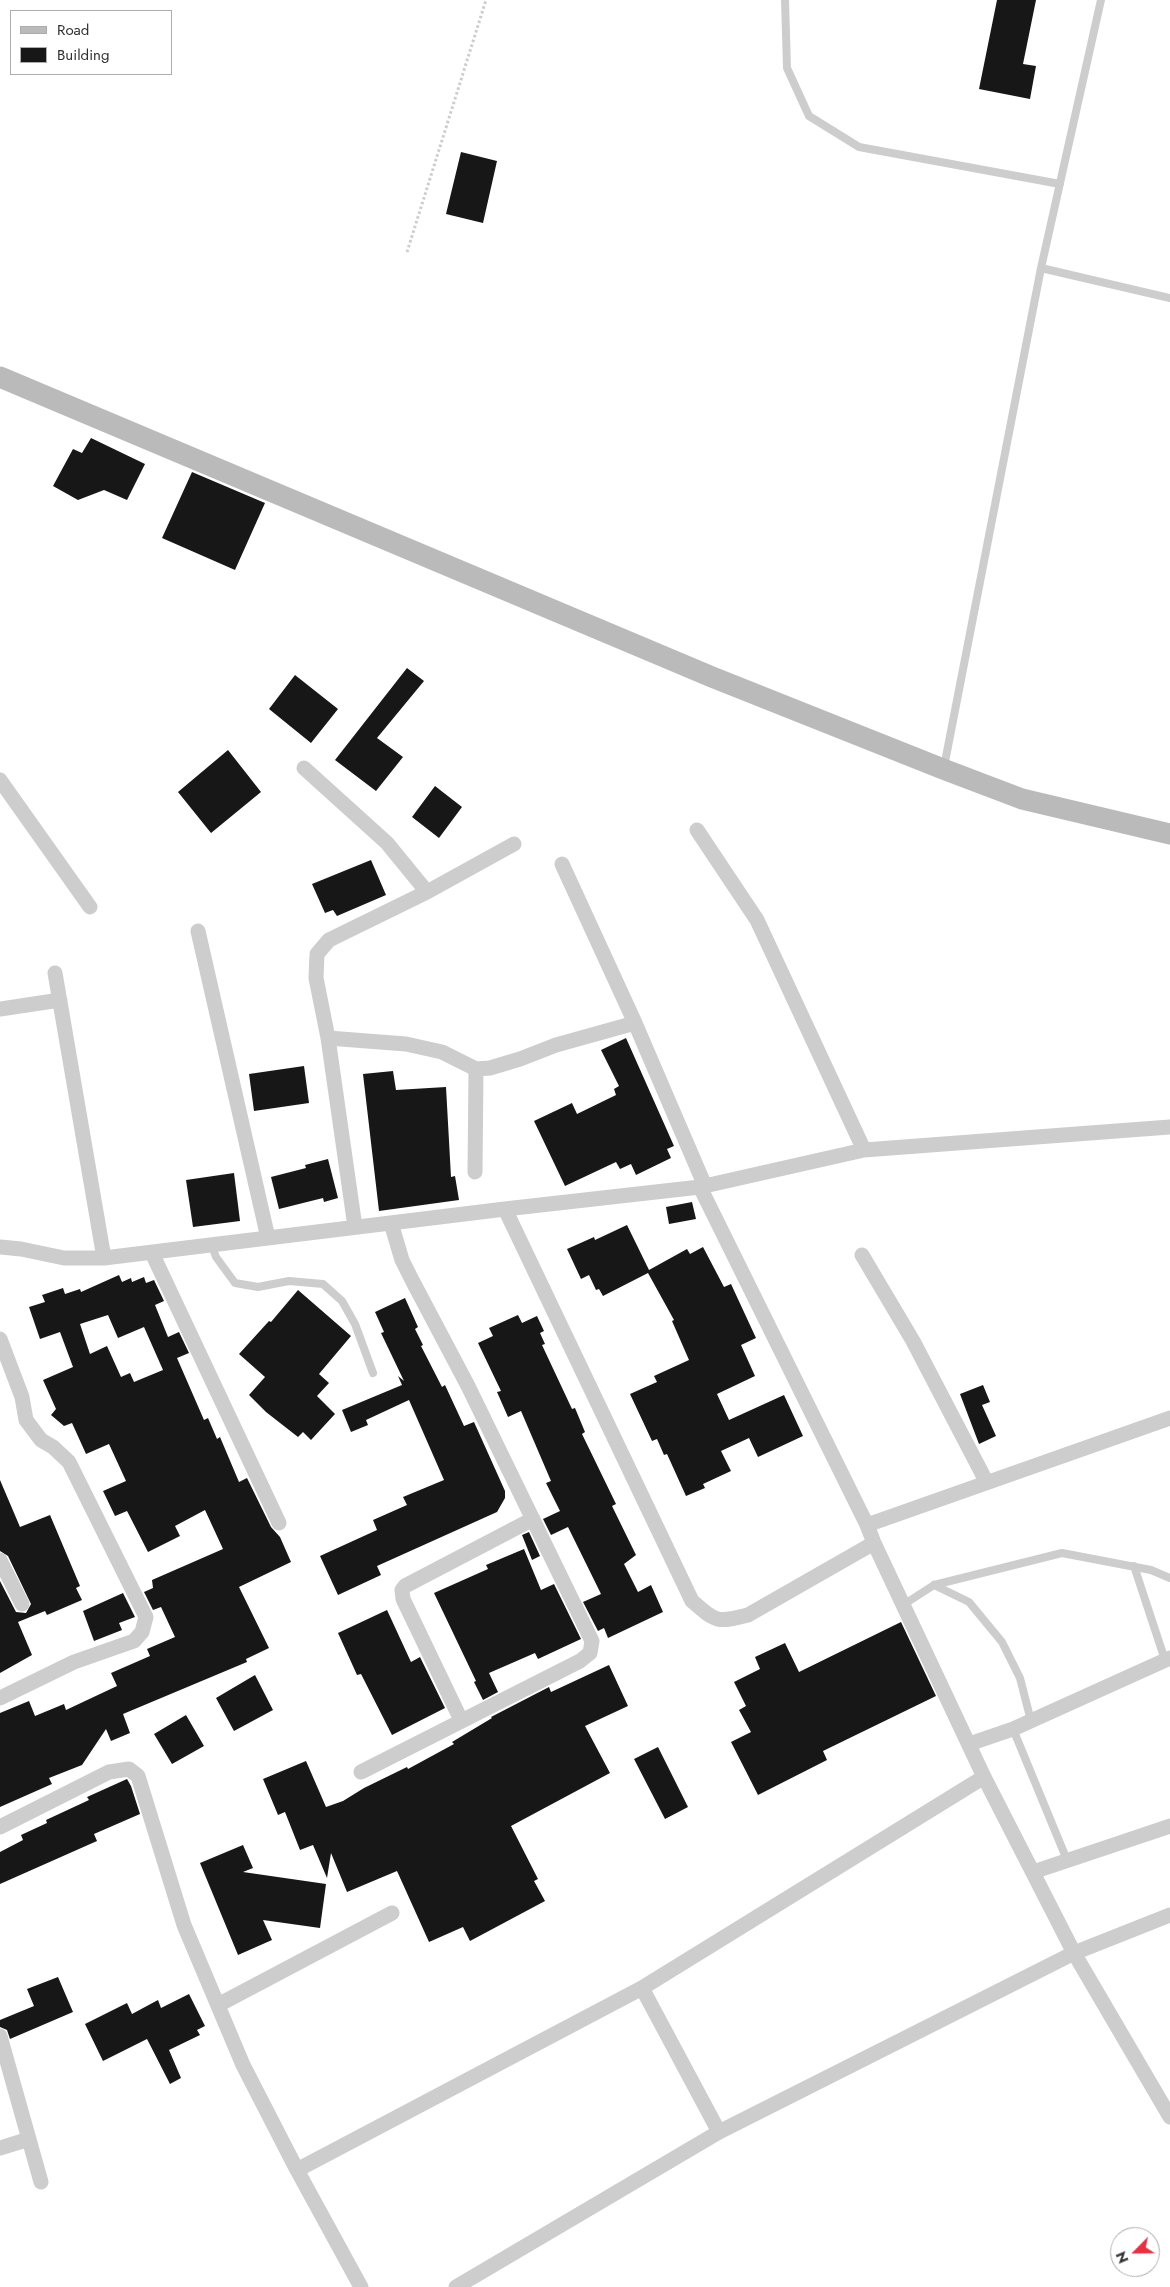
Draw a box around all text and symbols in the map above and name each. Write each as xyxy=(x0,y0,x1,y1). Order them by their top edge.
legend xyxy=(10,10,172,75)
text: Road xyxy=(57,19,89,41)
text: Building xyxy=(57,44,109,66)
north arrow xyxy=(1110,2227,1160,2277)
text: N xyxy=(1111,2248,1133,2266)

